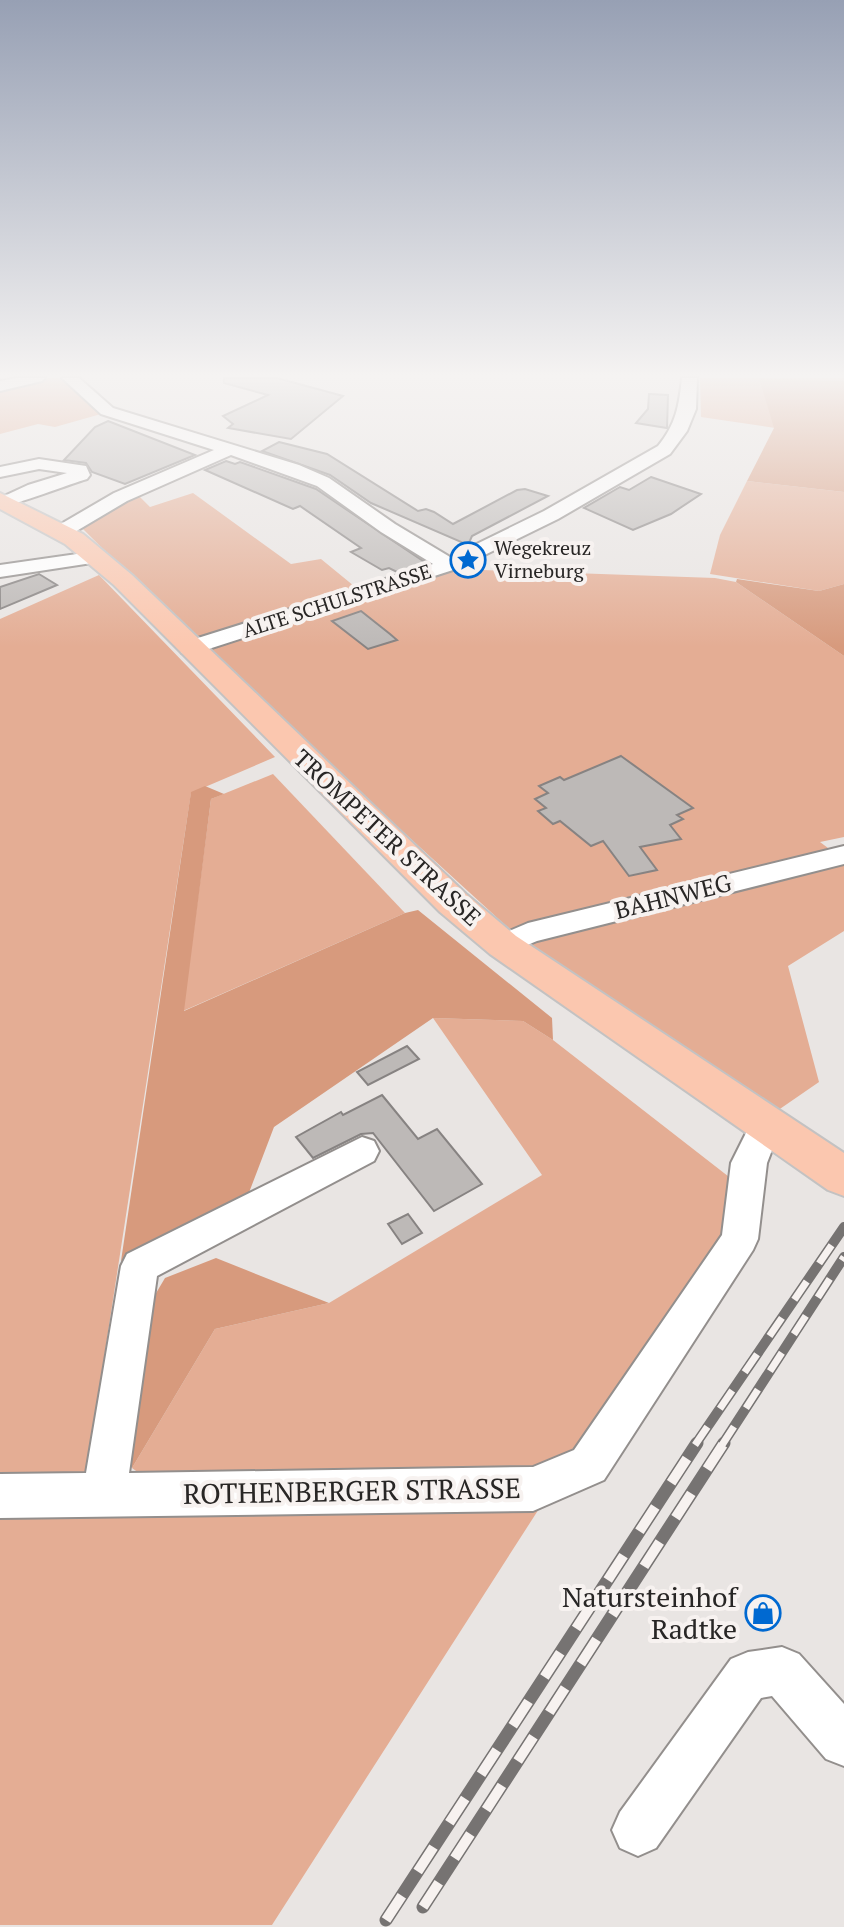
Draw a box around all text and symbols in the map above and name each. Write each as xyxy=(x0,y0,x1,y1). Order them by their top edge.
place label: Wegekreuz Virneburg xyxy=(494,534,591,584)
place icon: Wegekreuz Virneburg xyxy=(449,541,487,579)
street label: ALTE SCHULSTRASSE xyxy=(239,557,435,644)
street label: TROMPETER STRASSE xyxy=(287,742,488,933)
street label: BAHNWEG xyxy=(611,866,735,926)
street label: ROTHENBERGER STRASSE xyxy=(183,1469,521,1512)
place label: Natursteinhof Radtke xyxy=(562,1578,739,1647)
shop icon: Natursteinhof Radtke xyxy=(744,1594,782,1632)

